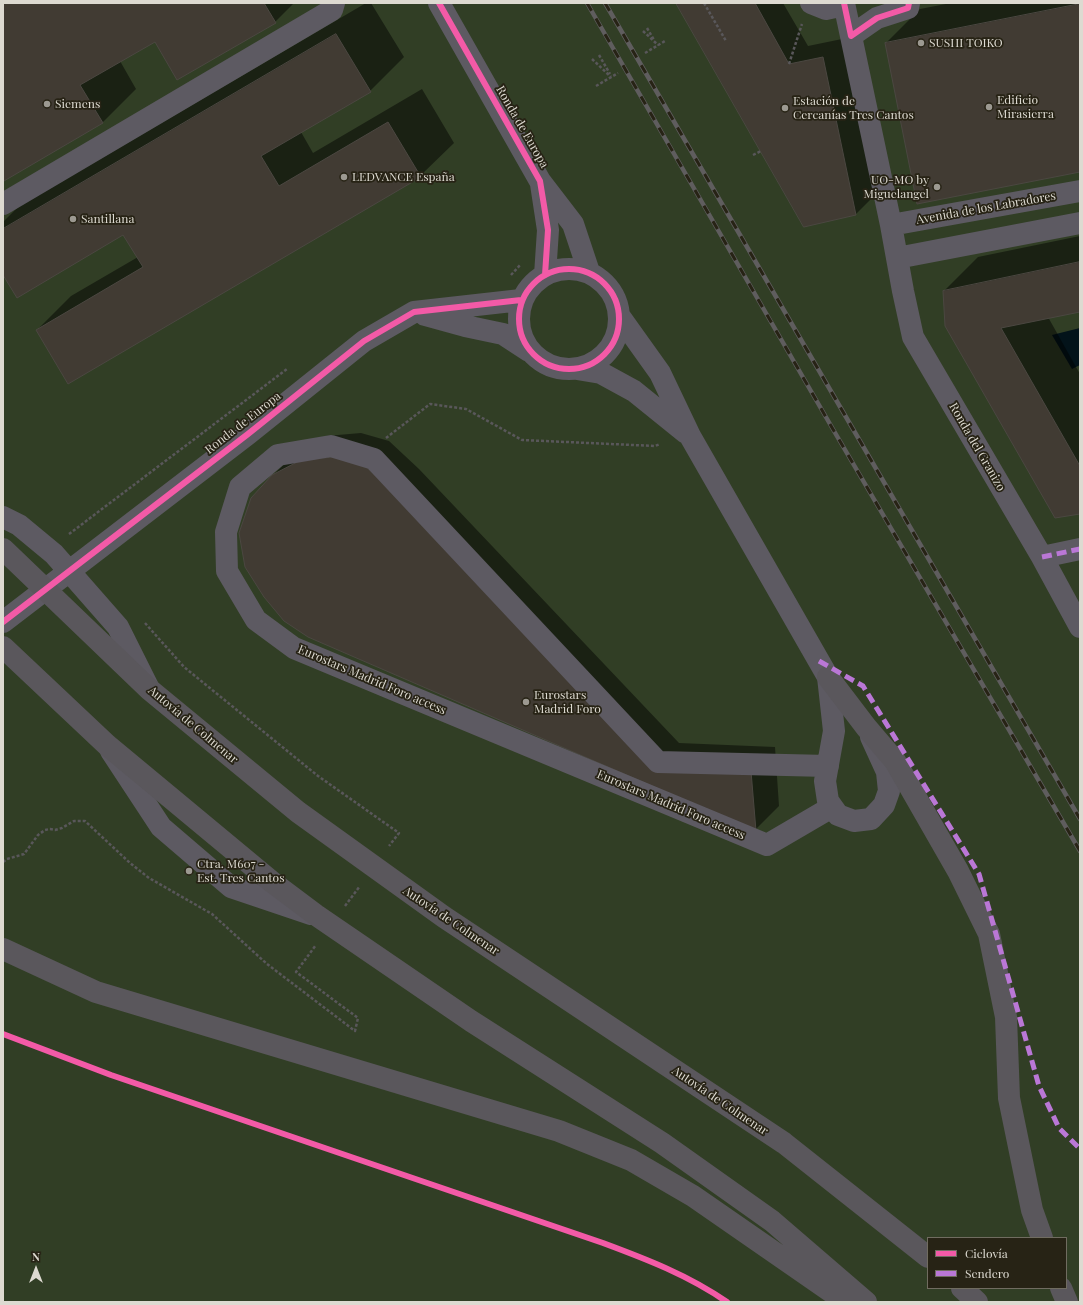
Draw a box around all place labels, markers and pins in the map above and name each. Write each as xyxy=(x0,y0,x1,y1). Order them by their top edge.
place label: SUSHI TOIKO xyxy=(929,36,1003,50)
marker: SUSHI TOIKO xyxy=(916,38,926,48)
place label: Edificio Mirasierra xyxy=(997,93,1054,121)
place label: Estación de Cercanías Tres Cantos xyxy=(793,94,914,122)
place label: Siemens xyxy=(55,97,100,111)
marker: Siemens xyxy=(42,99,52,109)
marker: Edificio Mirasierra xyxy=(984,102,994,112)
marker: Estación de Cercanías Tres Cantos xyxy=(780,103,790,113)
place label: LEDVANCE España xyxy=(352,170,455,184)
marker: LEDVANCE España xyxy=(339,172,349,182)
place label: UO-MO by Miguelangel xyxy=(863,173,929,201)
marker: UO-MO by Miguelangel xyxy=(932,182,942,192)
place label: Santillana xyxy=(81,212,134,226)
marker: Santillana xyxy=(68,214,78,224)
place label: Eurostars Madrid Foro xyxy=(534,688,601,716)
marker: Eurostars Madrid Foro xyxy=(521,697,531,707)
place label: Ctra. M607 - Est. Tres Cantos xyxy=(197,857,284,885)
marker: Ctra. M607 - Est. Tres Cantos xyxy=(184,866,194,876)

